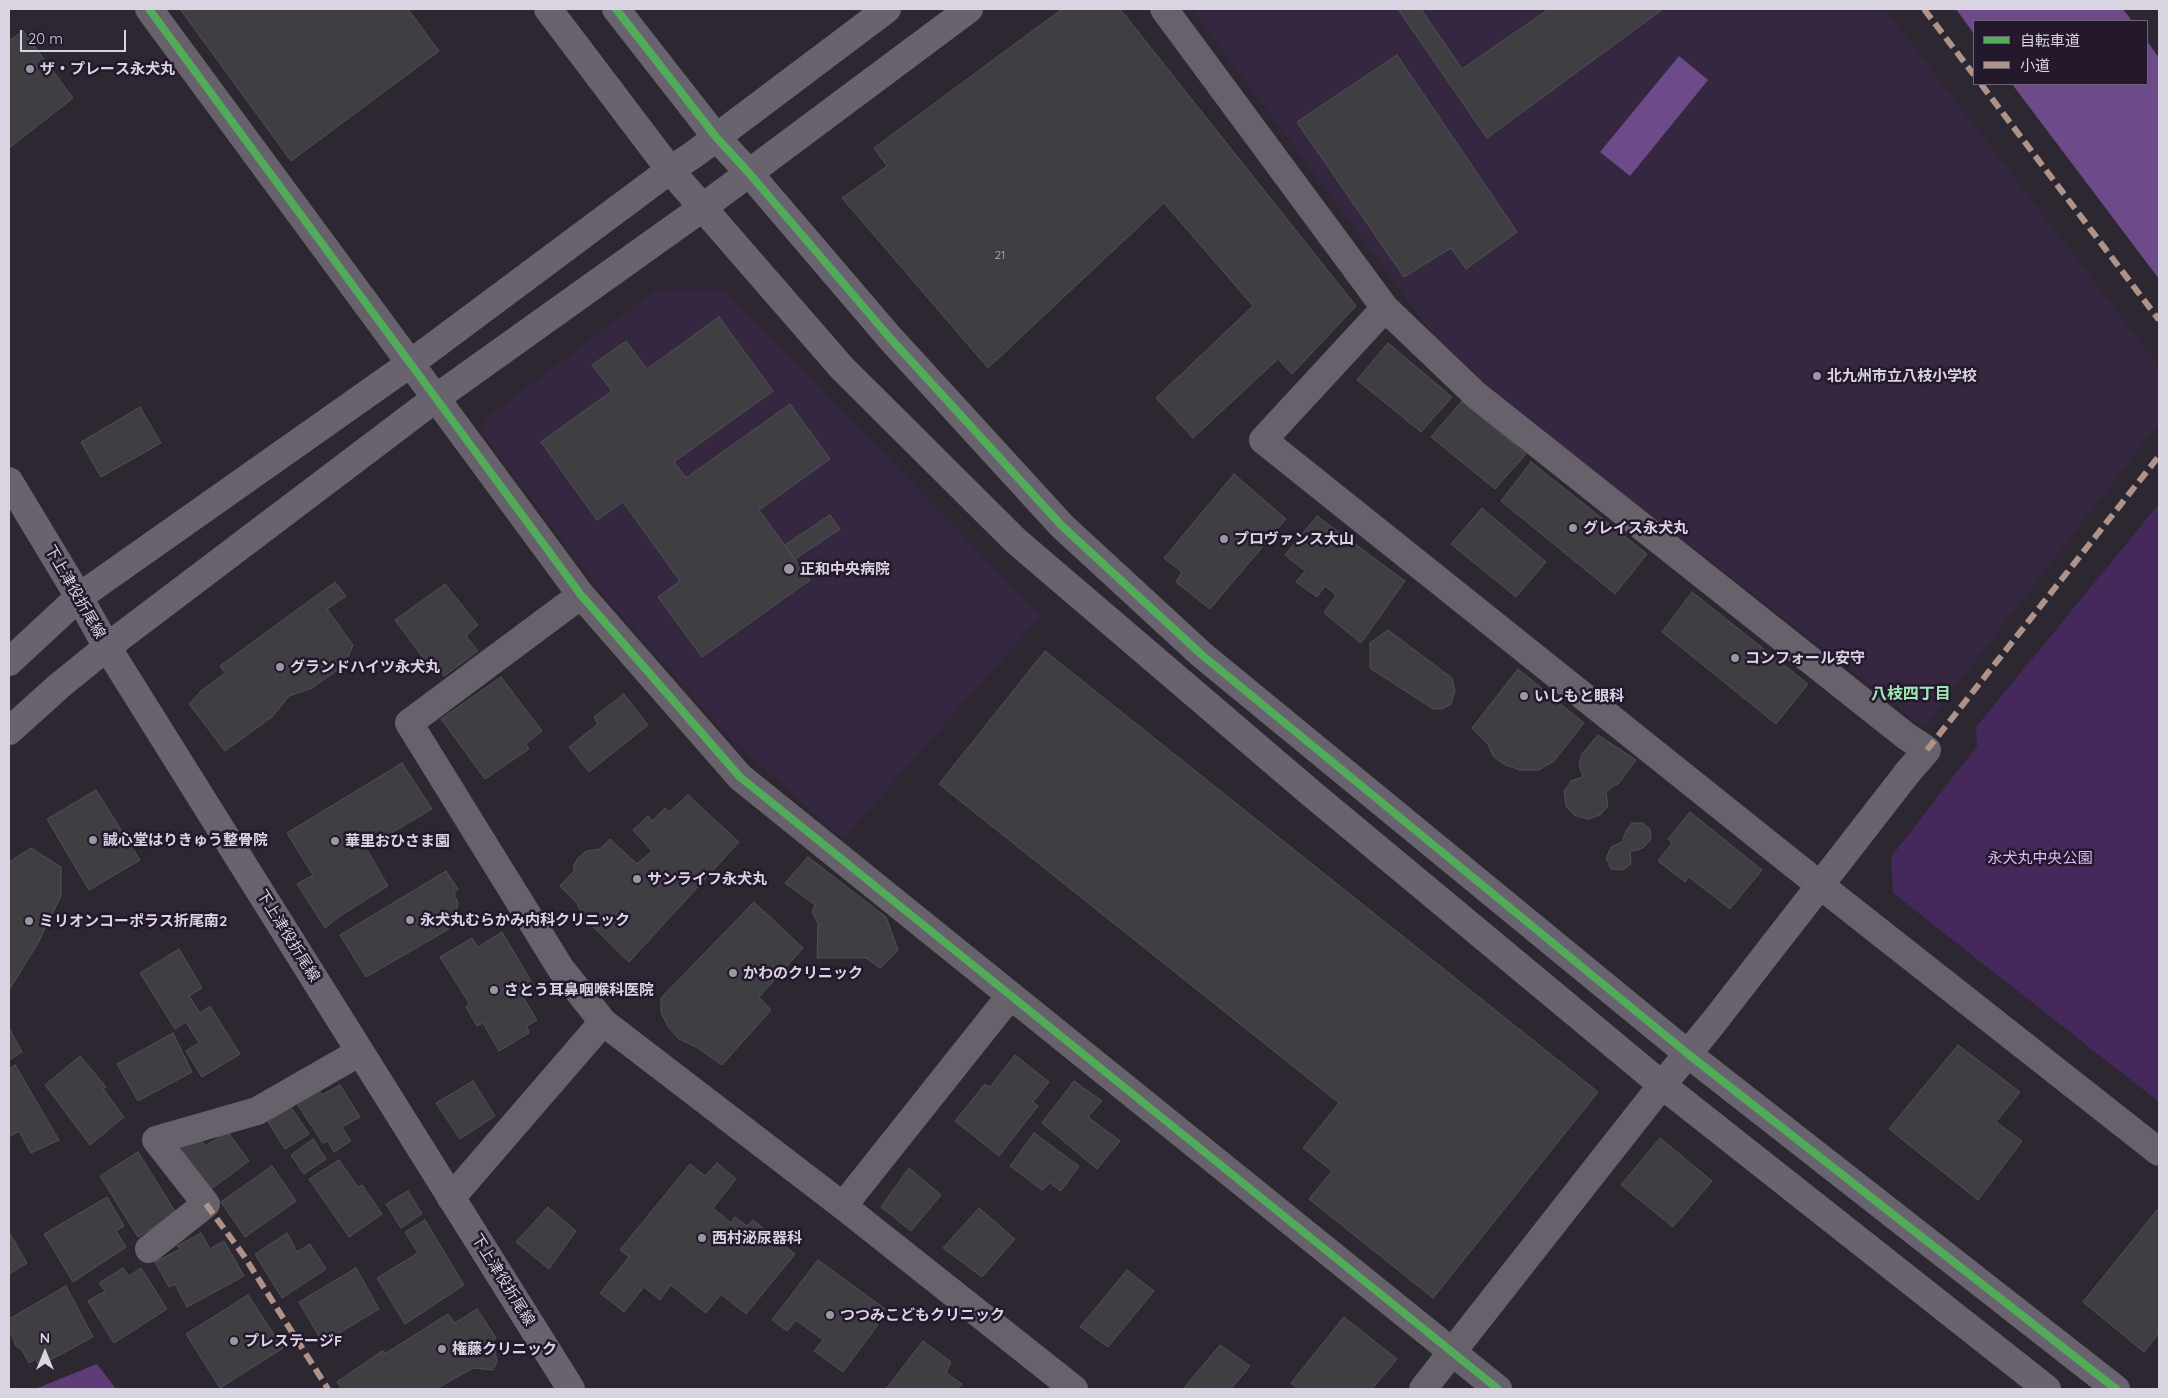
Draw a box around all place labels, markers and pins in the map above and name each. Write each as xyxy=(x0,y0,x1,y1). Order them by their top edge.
place label: ザ・プレース永犬丸 xyxy=(40,60,175,78)
marker: ザ・プレース永犬丸 xyxy=(24,63,36,75)
place label: 北九州市立八枝小学校 xyxy=(1827,367,1977,385)
marker: 北九州市立八枝小学校 xyxy=(1811,370,1823,382)
place label: グレイス永犬丸 xyxy=(1583,519,1688,537)
marker: グレイス永犬丸 xyxy=(1567,522,1579,534)
place label: プロヴァンス大山 xyxy=(1234,530,1354,548)
marker: プロヴァンス大山 xyxy=(1218,533,1230,545)
place label: 正和中央病院 xyxy=(800,560,890,578)
marker: 正和中央病院 xyxy=(782,562,796,576)
place label: コンフォール安守 xyxy=(1745,649,1865,667)
marker: コンフォール安守 xyxy=(1729,652,1741,664)
place label: グランドハイツ永犬丸 xyxy=(290,658,440,676)
marker: グランドハイツ永犬丸 xyxy=(274,661,286,673)
place label: いしもと眼科 xyxy=(1534,687,1624,705)
marker: いしもと眼科 xyxy=(1518,690,1530,702)
place label: 誠心堂はりきゅう整骨院 xyxy=(103,831,268,849)
place label: 華里おひさま園 xyxy=(345,832,450,850)
marker: 誠心堂はりきゅう整骨院 xyxy=(87,834,99,846)
marker: 華里おひさま園 xyxy=(329,835,341,847)
place label: サンライフ永犬丸 xyxy=(647,870,767,888)
marker: サンライフ永犬丸 xyxy=(631,873,643,885)
place label: 永犬丸むらかみ内科クリニック xyxy=(420,911,630,929)
place label: ミリオンコーポラス折尾南2 xyxy=(39,912,228,930)
marker: 永犬丸むらかみ内科クリニック xyxy=(404,914,416,926)
marker: ミリオンコーポラス折尾南2 xyxy=(23,915,35,927)
place label: かわのクリニック xyxy=(743,964,863,982)
marker: かわのクリニック xyxy=(727,967,739,979)
place label: さとう耳鼻咽喉科医院 xyxy=(504,981,654,999)
marker: さとう耳鼻咽喉科医院 xyxy=(488,984,500,996)
place label: 西村泌尿器科 xyxy=(712,1229,802,1247)
marker: 西村泌尿器科 xyxy=(696,1232,708,1244)
place label: つつみこどもクリニック xyxy=(840,1306,1005,1324)
marker: つつみこどもクリニック xyxy=(824,1309,836,1321)
place label: プレステージF xyxy=(244,1332,342,1350)
marker: プレステージF xyxy=(228,1335,240,1347)
place label: 権藤クリニック xyxy=(452,1340,557,1358)
marker: 権藤クリニック xyxy=(436,1343,448,1355)

